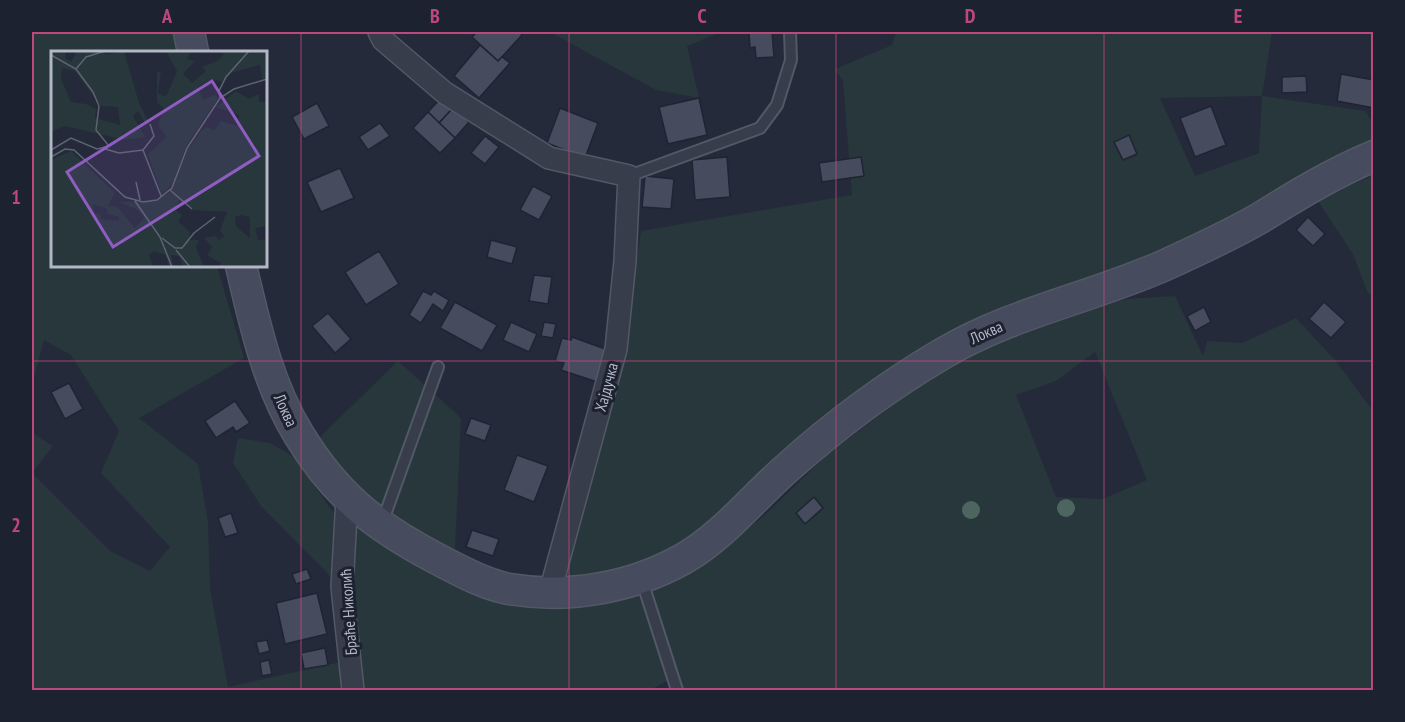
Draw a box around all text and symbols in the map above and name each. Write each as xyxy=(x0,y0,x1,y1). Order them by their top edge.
text: A xyxy=(161,3,173,29)
text: B xyxy=(430,3,440,29)
text: C xyxy=(697,3,707,29)
text: D xyxy=(965,3,976,29)
text: E xyxy=(1234,3,1242,29)
inset map xyxy=(51,51,267,267)
text: 1 xyxy=(11,184,21,210)
street label: Локва xyxy=(965,316,1006,348)
street label: Хајдучка xyxy=(590,360,622,414)
street label: Локва xyxy=(269,389,302,430)
text: 2 xyxy=(11,512,21,538)
street label: Браће Николић xyxy=(335,568,361,656)

